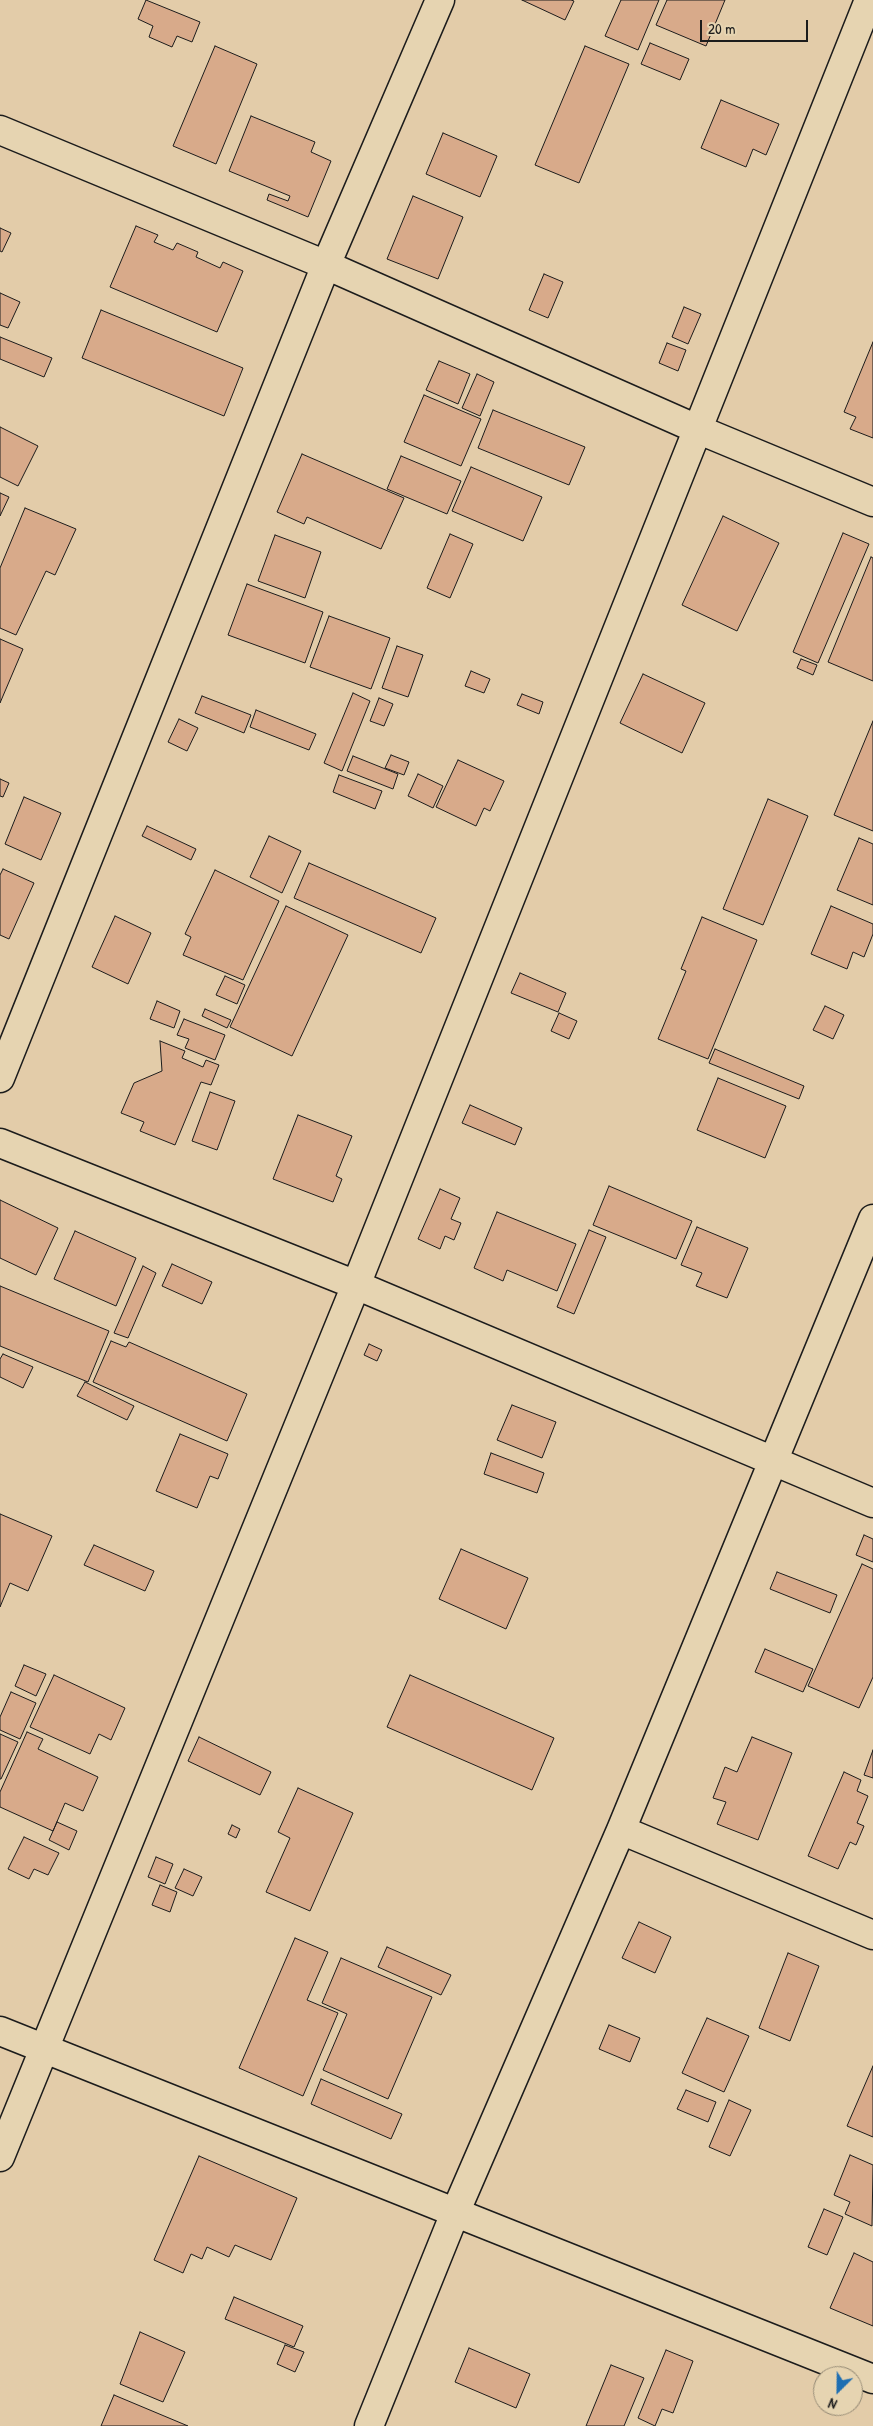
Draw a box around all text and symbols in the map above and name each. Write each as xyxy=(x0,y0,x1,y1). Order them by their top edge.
scale bar xyxy=(703,10,810,42)
text: 20 m xyxy=(708,18,735,39)
north arrow xyxy=(813,2366,863,2416)
text: N xyxy=(825,2394,839,2415)

